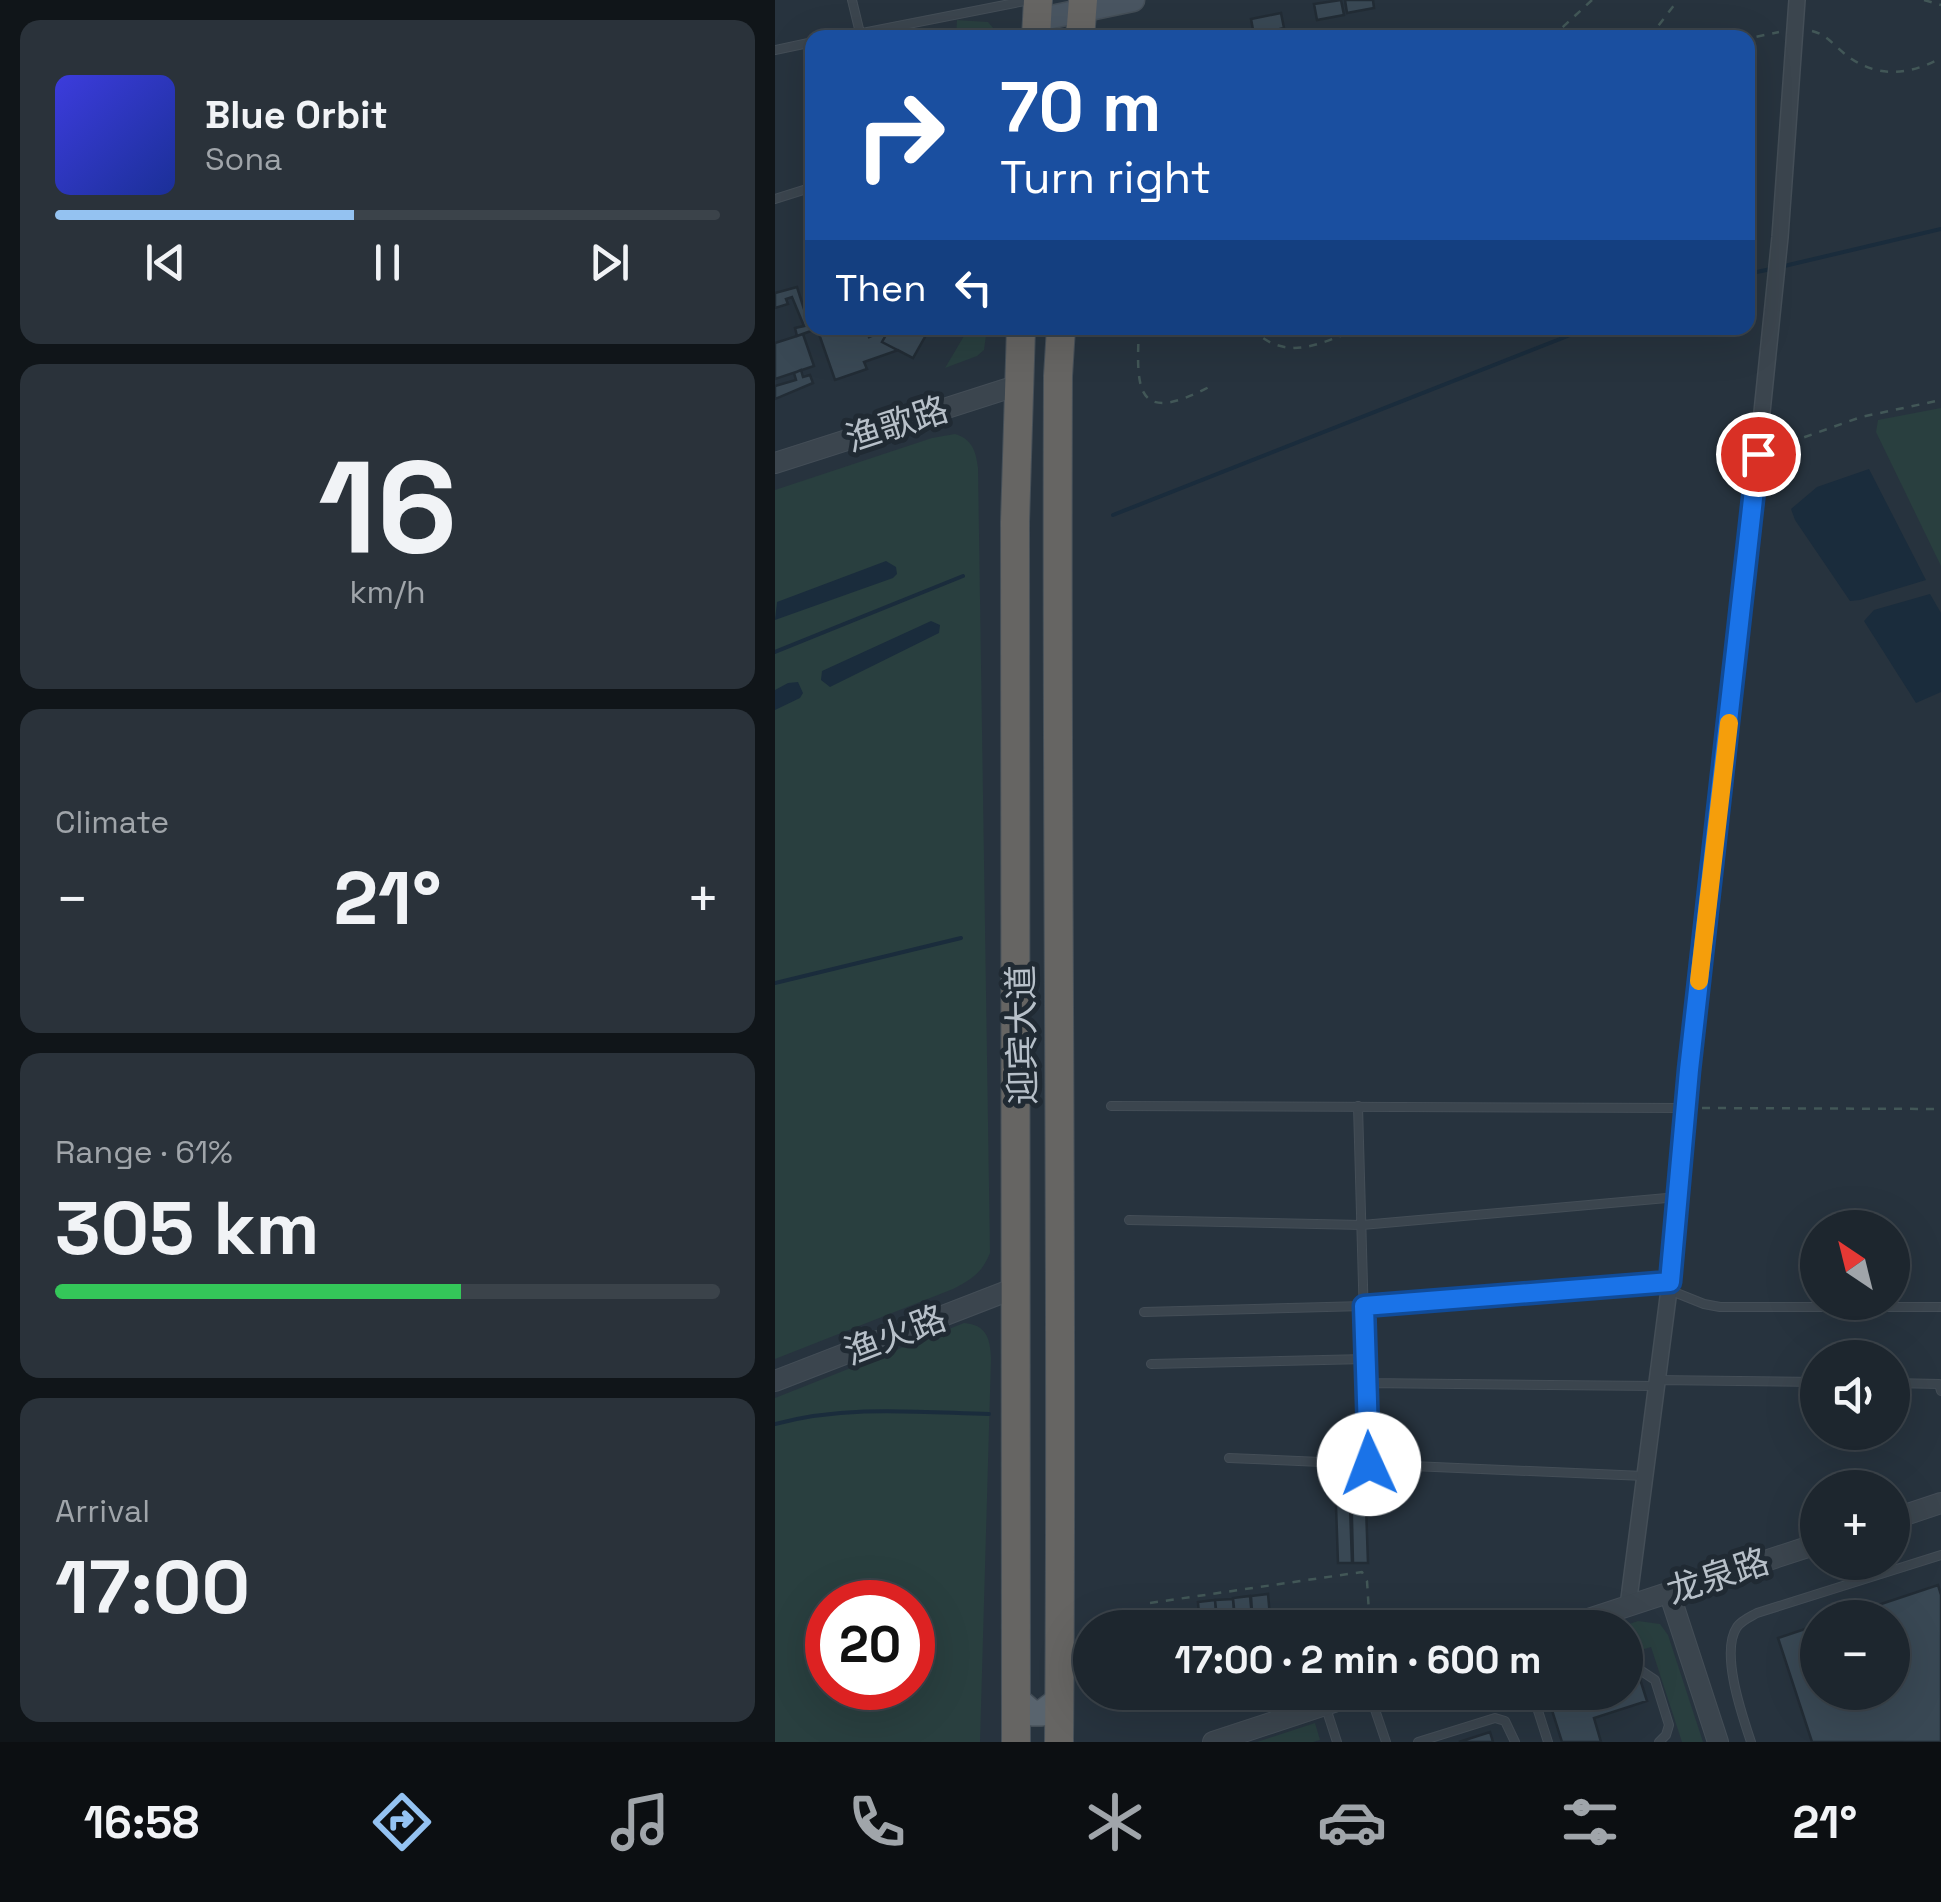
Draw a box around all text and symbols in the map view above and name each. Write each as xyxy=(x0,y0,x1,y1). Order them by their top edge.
text: 70 m xyxy=(1000,62,1161,151)
icon: right xyxy=(835,70,965,200)
text: Blue Orbit xyxy=(205,91,388,139)
text: Sona xyxy=(205,139,282,179)
text: Turn right xyxy=(1000,149,1211,206)
icon: previous xyxy=(138,235,193,290)
icon: pause xyxy=(360,235,415,290)
icon: next xyxy=(582,235,637,290)
icon: left xyxy=(946,260,1001,315)
text: Then xyxy=(835,264,926,312)
street label: 渔歌路 xyxy=(840,387,954,461)
pin xyxy=(1716,412,1801,497)
text: 16 xyxy=(318,424,457,590)
icon: arrive xyxy=(1731,427,1786,482)
text: km/h xyxy=(349,572,426,612)
text: Climate xyxy=(55,802,169,842)
text: 21° xyxy=(333,850,442,946)
text: − xyxy=(55,864,89,934)
text: + xyxy=(686,864,720,934)
street label: 迎宾大道 xyxy=(999,965,1045,1105)
text: Range · 61% xyxy=(55,1132,233,1172)
text: 305 km xyxy=(55,1180,320,1276)
north arrow xyxy=(1800,1210,1910,1320)
map controls xyxy=(1800,1210,1910,1710)
street label: 渔火路 xyxy=(838,1296,952,1374)
button: sound xyxy=(1800,1340,1910,1450)
position arrow xyxy=(1317,1412,1421,1516)
button: + xyxy=(1800,1470,1910,1580)
text: Arrival xyxy=(55,1491,150,1531)
text: 17:00 xyxy=(55,1539,250,1635)
street label: 龙泉路 xyxy=(1661,1539,1775,1613)
speed limit sign: 20 xyxy=(805,1580,935,1710)
button: − xyxy=(1800,1600,1910,1710)
text: 17:00 · 2 min · 600 m xyxy=(1174,1636,1542,1684)
icon: directions xyxy=(367,1787,437,1857)
icon: music xyxy=(605,1787,675,1857)
icon: phone xyxy=(842,1787,912,1857)
icon: climate xyxy=(1080,1787,1150,1857)
icon: car xyxy=(1317,1787,1387,1857)
icon: filters xyxy=(1555,1787,1625,1857)
text: 16:58 xyxy=(84,1794,199,1851)
text: 21° xyxy=(1792,1794,1857,1851)

